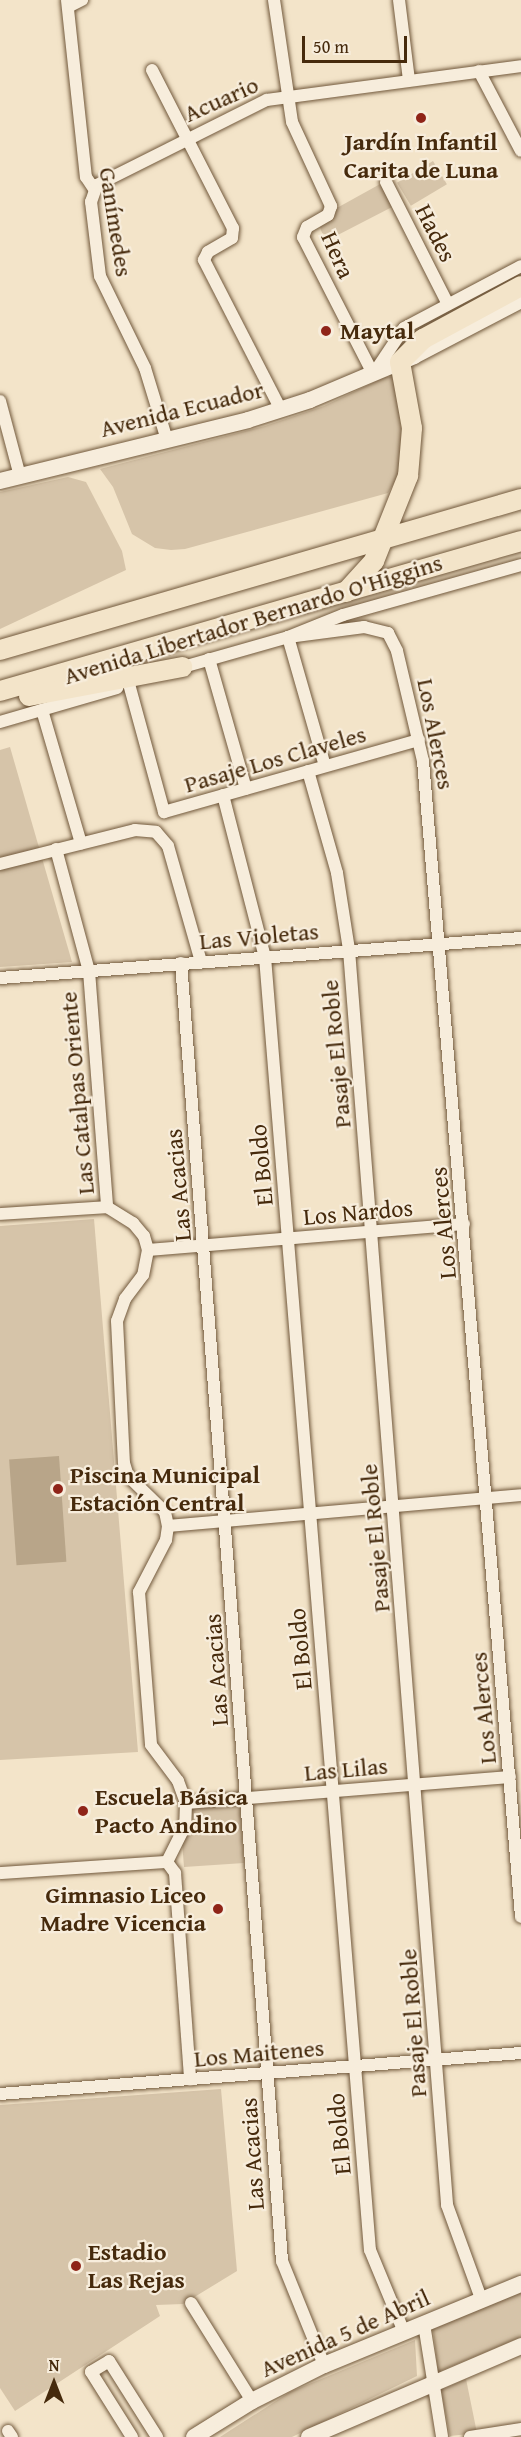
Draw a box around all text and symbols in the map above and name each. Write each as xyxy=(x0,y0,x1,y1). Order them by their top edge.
scale bar xyxy=(305,24,410,62)
text: 50 m xyxy=(313,33,349,60)
street label: Acuario xyxy=(179,70,263,128)
marker: Jardín Infantil Carita de Luna xyxy=(414,111,428,125)
place label: Jardín Infantil Carita de Luna xyxy=(344,128,498,184)
street label: Ganímedes xyxy=(93,165,139,279)
street label: Hades xyxy=(409,199,463,267)
street label: Hera xyxy=(315,227,361,283)
place label: Maytal xyxy=(340,317,414,345)
marker: Maytal xyxy=(317,322,335,340)
street label: Avenida Ecuador xyxy=(97,375,267,443)
street label: Avenida Libertador Bernardo O'Higgins xyxy=(60,548,446,690)
street label: Los Alerces xyxy=(411,676,461,792)
street label: Pasaje Los Claveles xyxy=(181,719,369,799)
street label: Las Violetas xyxy=(198,916,320,956)
street label: Pasaje El Roble xyxy=(315,979,357,1129)
street label: Las Catalpas Oriente xyxy=(54,990,100,1196)
street label: El Boldo xyxy=(243,1123,279,1207)
street label: Las Acacias xyxy=(159,1128,197,1242)
street label: Los Alerces xyxy=(424,1166,462,1280)
street label: Los Nardos xyxy=(302,1193,414,1231)
place label: Piscina Municipal Estación Central xyxy=(70,1461,260,1517)
street label: Pasaje El Roble xyxy=(354,1463,396,1613)
marker: Piscina Municipal Estación Central xyxy=(51,1482,65,1496)
street label: El Boldo xyxy=(282,1607,318,1691)
street label: Las Acacias xyxy=(198,1613,234,1727)
street label: Los Alerces xyxy=(464,1651,502,1765)
street label: Las Lilas xyxy=(303,1751,389,1787)
place label: Escuela Básica Pacto Andino xyxy=(95,1783,248,1839)
marker: Escuela Básica Pacto Andino xyxy=(76,1804,90,1818)
place label: Gimnasio Liceo Madre Vicencia xyxy=(40,1881,206,1937)
marker: Gimnasio Liceo Madre Vicencia xyxy=(211,1902,225,1916)
street label: Pasaje El Roble xyxy=(393,1948,433,2098)
street label: Los Maitenes xyxy=(193,2033,325,2073)
street label: El Boldo xyxy=(321,2092,357,2176)
street label: Las Acacias xyxy=(234,2097,270,2211)
place label: Estadio Las Rejas xyxy=(88,2238,185,2294)
marker: Estadio Las Rejas xyxy=(69,2259,83,2273)
street label: Avenida 5 de Abril xyxy=(256,2283,434,2383)
north arrow xyxy=(24,2353,84,2413)
text: N xyxy=(49,2353,59,2377)

